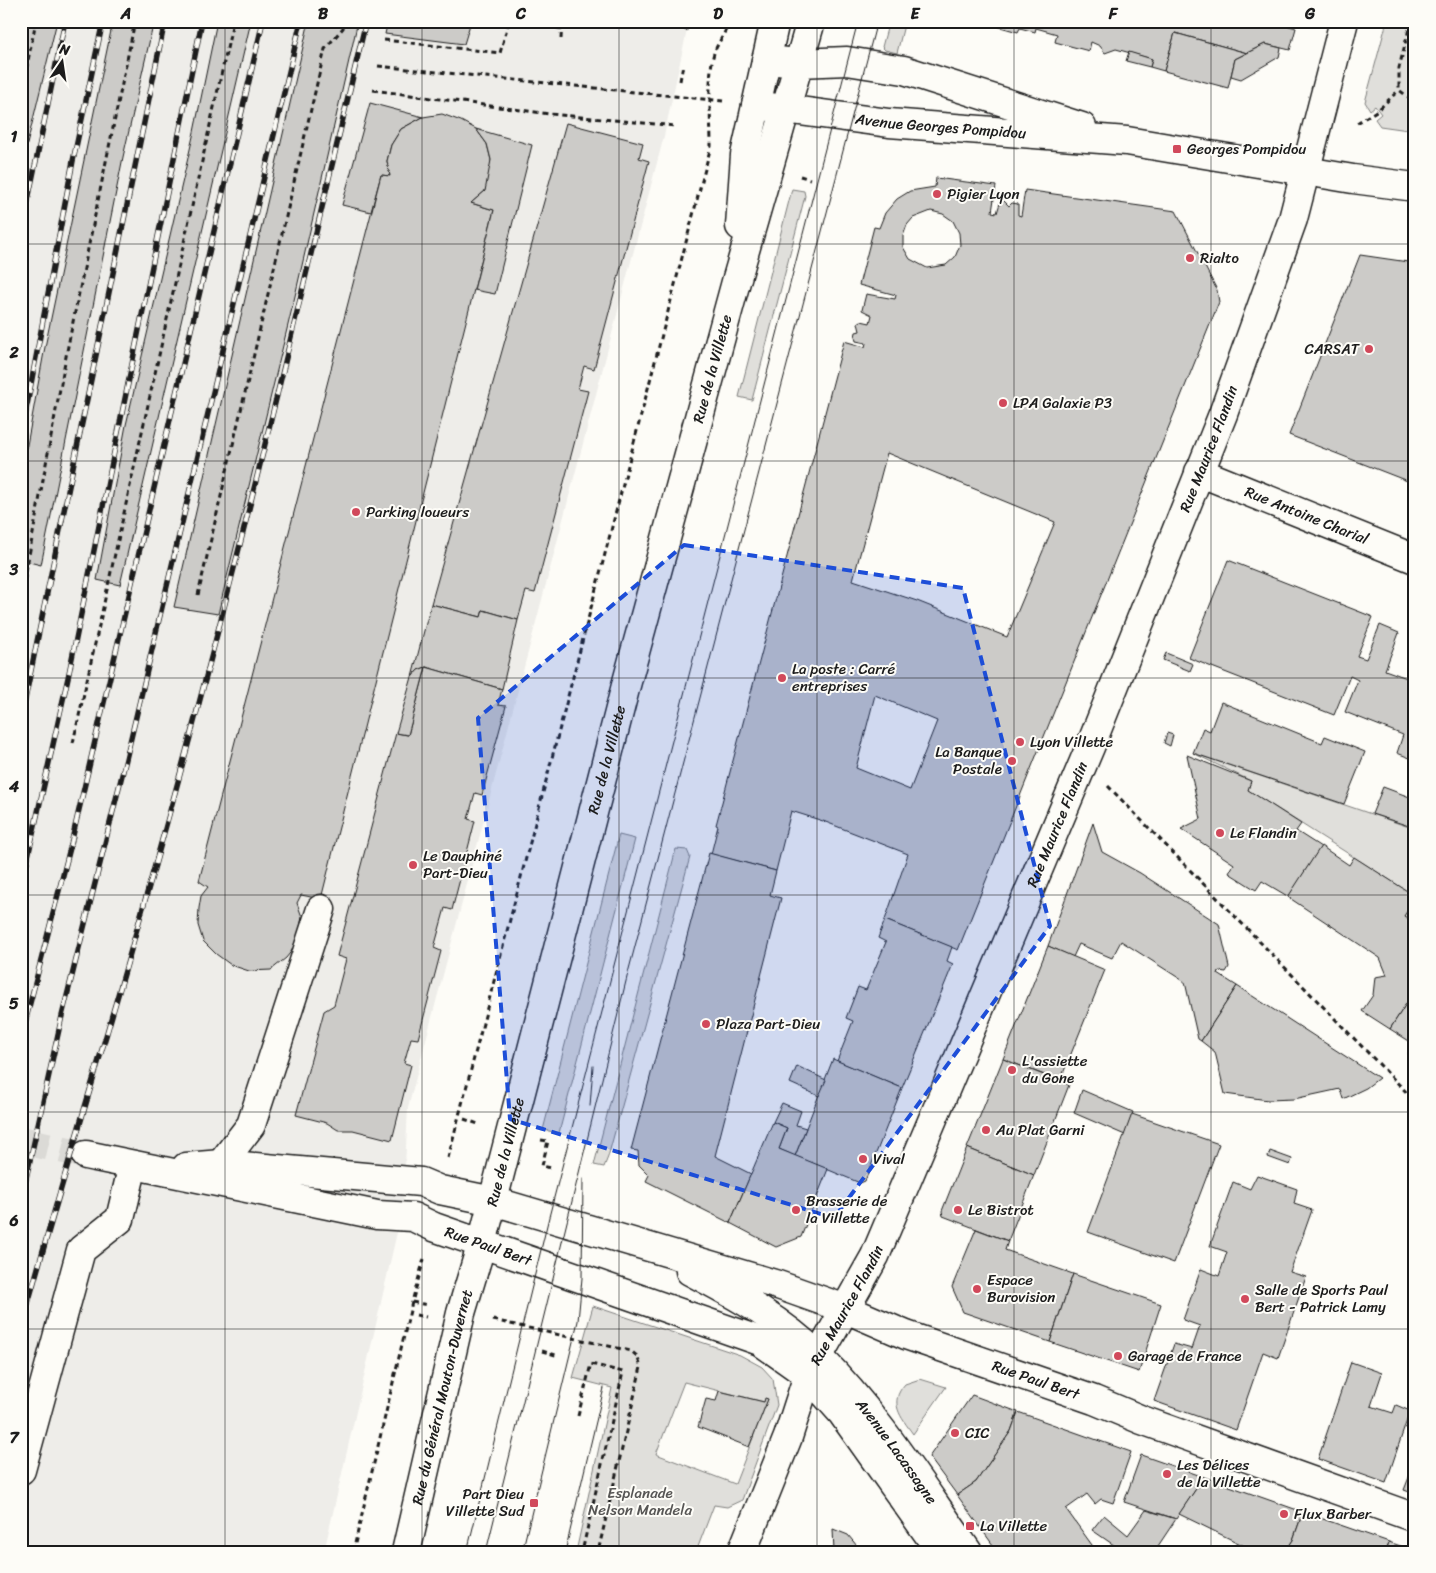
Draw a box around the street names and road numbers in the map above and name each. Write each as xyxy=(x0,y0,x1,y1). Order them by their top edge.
street label: Avenue Georges Pompidou xyxy=(853,105,1027,146)
street label: Rue de la Villette xyxy=(685,311,740,426)
street label: Rue Maurice Flandin xyxy=(1172,382,1245,516)
street label: Rue Antoine Charial xyxy=(1241,479,1373,552)
street label: Rue de la Villette xyxy=(580,702,633,817)
street label: Rue Maurice Flandin xyxy=(1019,758,1095,891)
street label: Rue de la Villette xyxy=(479,1094,532,1209)
street label: Rue Paul Bert xyxy=(441,1219,536,1274)
street label: Rue Maurice Flandin xyxy=(803,1241,891,1370)
street label: Rue du Général Mouton-Duvernet xyxy=(404,1286,480,1507)
street label: Rue Paul Bert xyxy=(989,1353,1084,1407)
street label: Avenue Lacassagne xyxy=(848,1392,944,1510)

